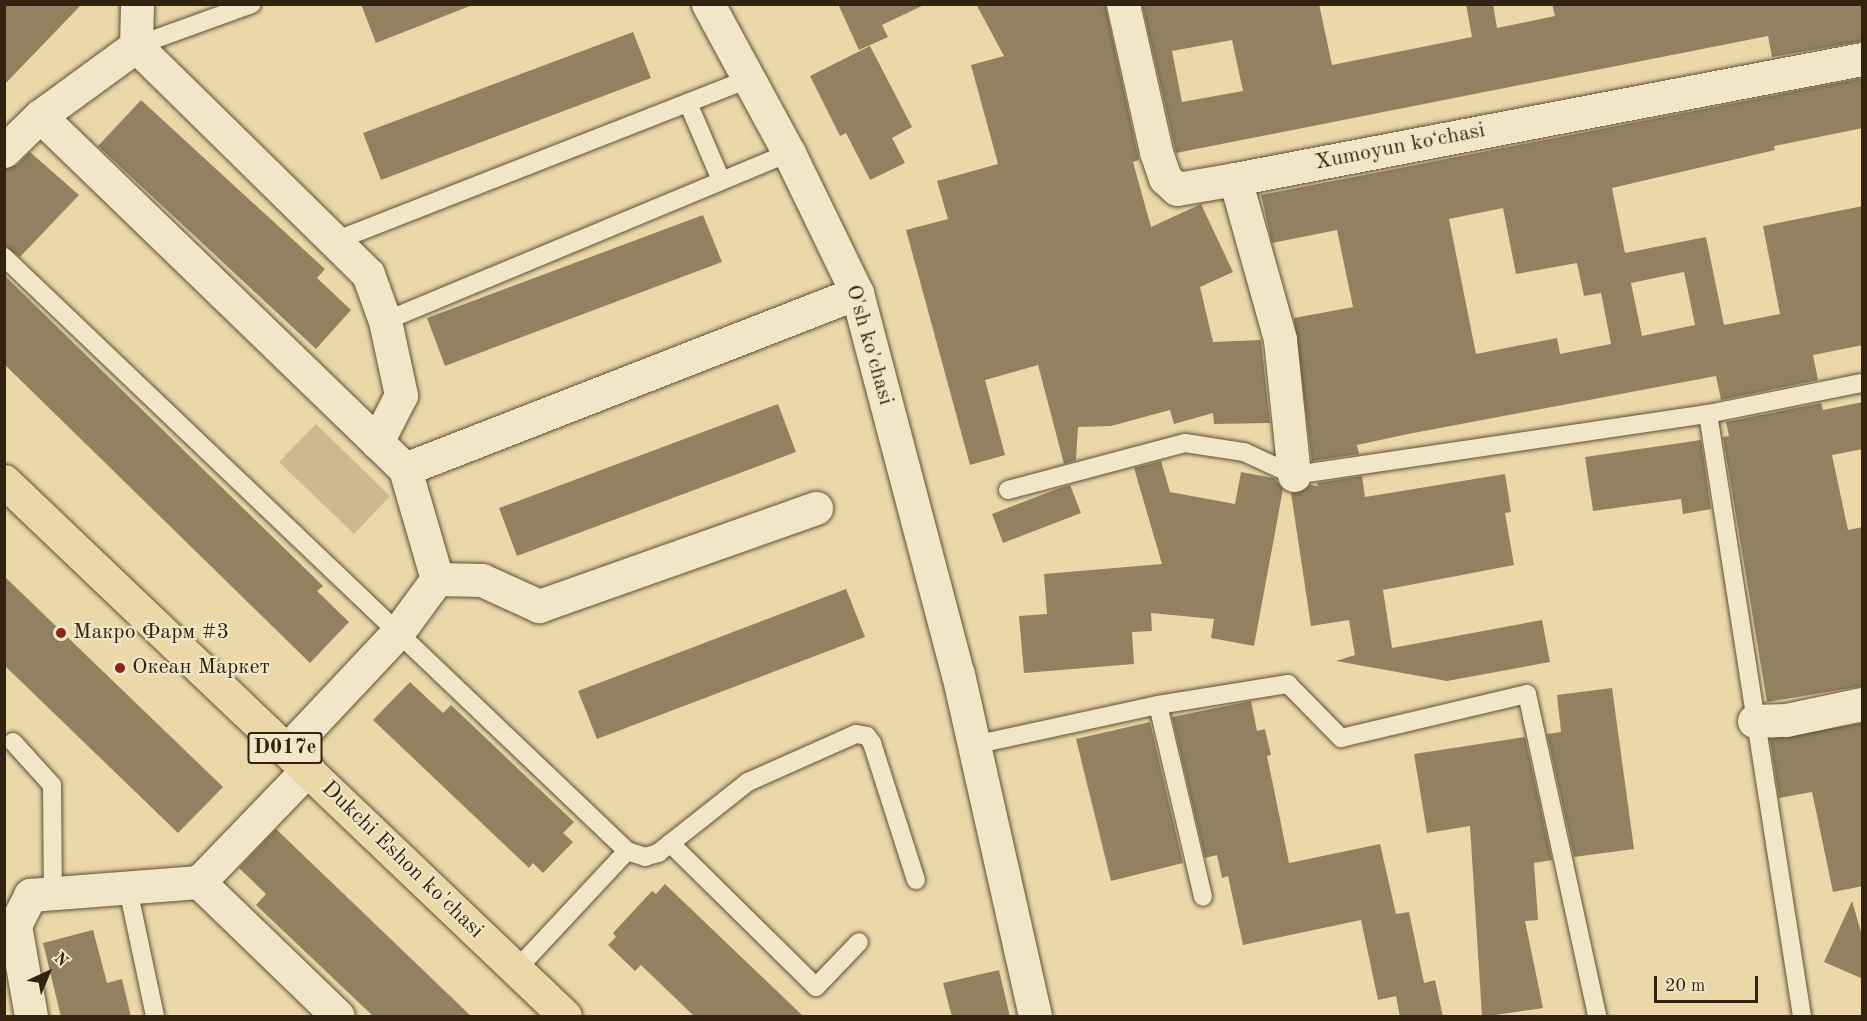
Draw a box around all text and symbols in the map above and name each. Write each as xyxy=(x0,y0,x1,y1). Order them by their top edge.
street label: Xumoyun koʻchasi xyxy=(1313,118,1487,176)
street label: O'sh ko'chasi xyxy=(839,282,899,408)
place label: Макро Фарм #3 xyxy=(73,620,229,646)
marker: Макро Фарм #3 xyxy=(54,626,68,640)
place label: Океан Маркет xyxy=(132,655,270,681)
marker: Океан Маркет xyxy=(113,661,127,675)
road number: D017e xyxy=(248,730,322,766)
street label: Dukchi Eshon ko'chasi xyxy=(315,776,489,944)
north arrow xyxy=(18,943,78,1003)
text: N xyxy=(51,950,70,970)
scale bar xyxy=(1657,964,1760,1002)
text: 20 m xyxy=(1665,977,1705,995)

